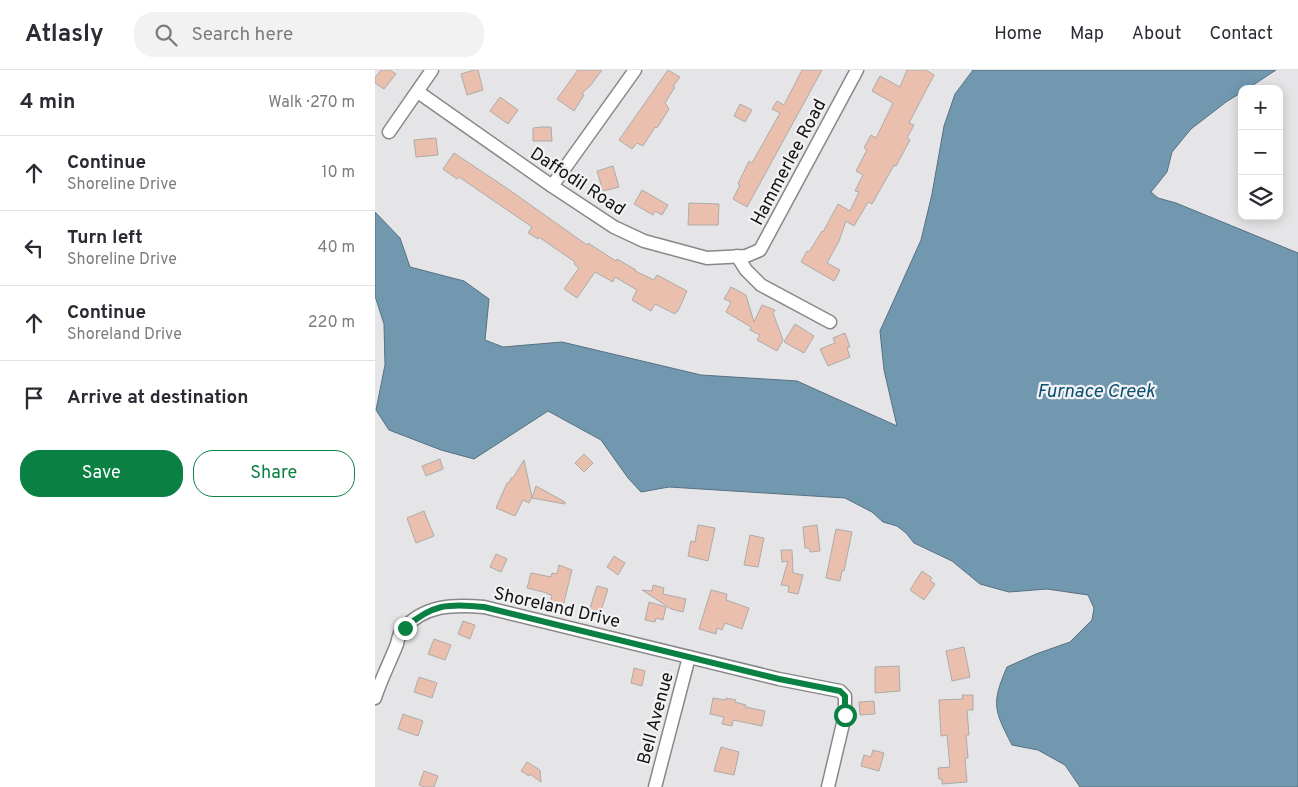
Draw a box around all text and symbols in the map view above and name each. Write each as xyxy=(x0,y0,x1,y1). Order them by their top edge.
search box xyxy=(134,12,484,57)
text: Atlasly xyxy=(25,20,104,50)
icon: search xyxy=(152,21,180,49)
text: Search here xyxy=(192,23,293,47)
text: Home xyxy=(994,23,1042,46)
text: Map xyxy=(1070,23,1104,46)
text: About xyxy=(1132,23,1181,46)
text: Contact xyxy=(1209,23,1273,46)
map controls xyxy=(1238,85,1283,220)
button: + xyxy=(1238,85,1283,130)
text: 4 min xyxy=(20,89,76,116)
text: Walk · 270 m xyxy=(268,93,355,113)
street label: Hammerlee Road xyxy=(746,96,832,230)
button: − xyxy=(1238,130,1283,175)
street label: Daffodil Road xyxy=(525,143,629,222)
text: Continue xyxy=(67,151,146,175)
icon: ahead xyxy=(20,159,48,187)
text: 10 m xyxy=(321,163,355,183)
text: Shoreline Drive xyxy=(67,175,177,195)
button: layers xyxy=(1238,175,1283,220)
text: Turn left xyxy=(67,226,143,250)
icon: left xyxy=(20,234,48,262)
text: 40 m xyxy=(317,238,355,258)
text: Shoreline Drive xyxy=(67,250,177,270)
text: Continue xyxy=(67,301,146,325)
icon: ahead xyxy=(20,309,48,337)
text: 220 m xyxy=(308,313,355,333)
text: Shoreland Drive xyxy=(67,325,182,345)
water label: Furnace Creek xyxy=(1037,380,1155,404)
icon: arrive xyxy=(20,384,48,412)
text: Arrive at destination xyxy=(67,386,248,410)
button: Save xyxy=(20,450,183,497)
button: Share xyxy=(193,450,355,497)
street label: Shoreland Drive xyxy=(491,583,622,634)
route end xyxy=(394,617,417,640)
street label: Bell Avenue xyxy=(633,670,680,767)
route start xyxy=(834,704,857,727)

